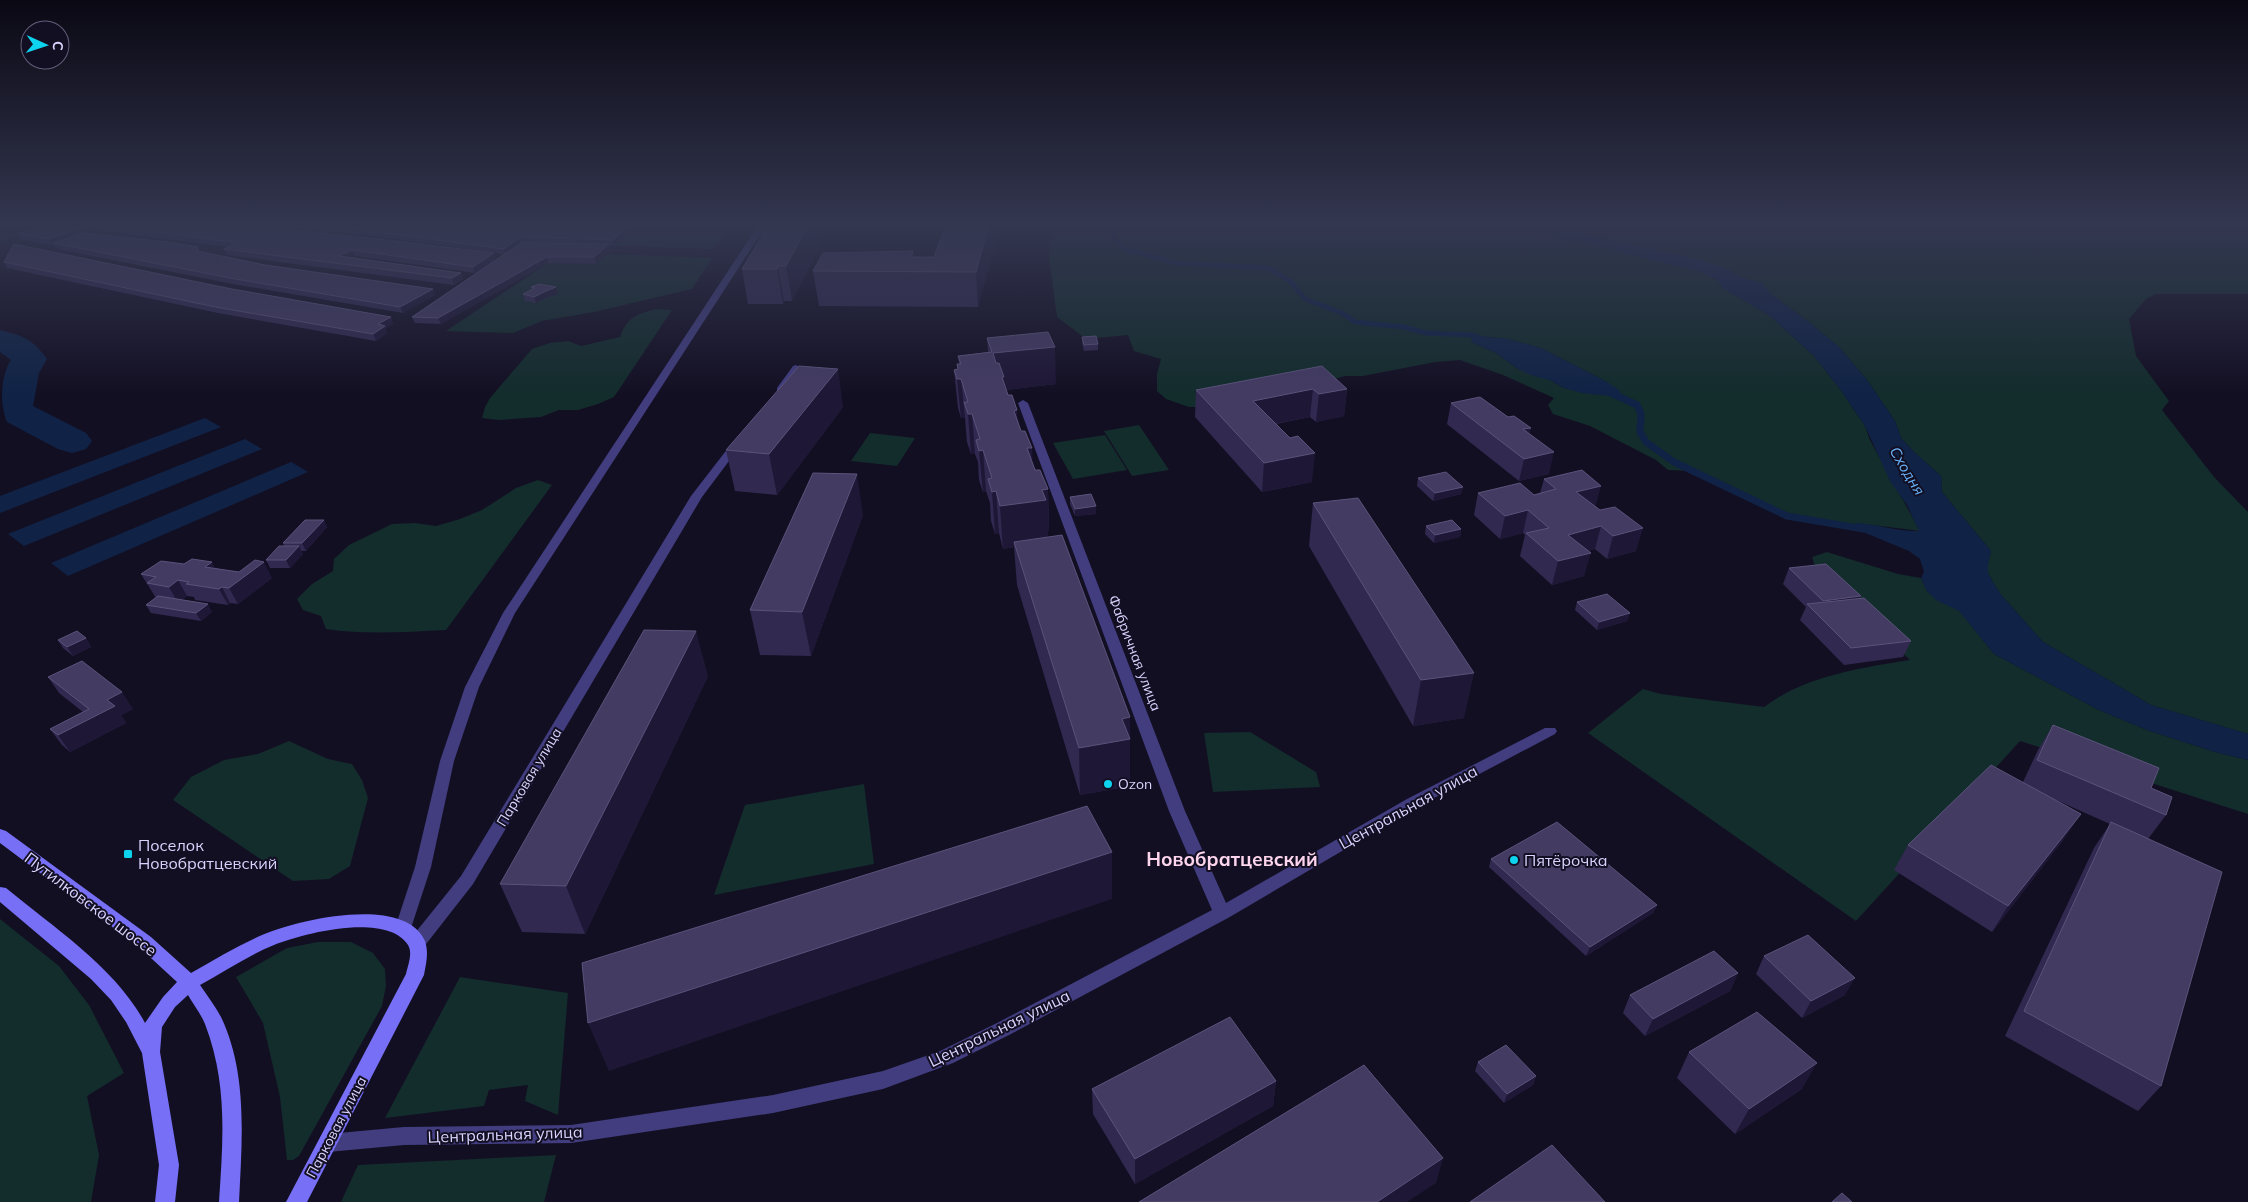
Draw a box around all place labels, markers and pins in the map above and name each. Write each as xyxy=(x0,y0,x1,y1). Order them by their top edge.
place label: Ozon xyxy=(1118,775,1152,793)
marker: Ozon xyxy=(1102,778,1114,790)
place label: Поселок Новобратцевский xyxy=(138,835,277,873)
marker: Поселок Новобратцевский xyxy=(122,848,134,860)
place label: Пятёрочка xyxy=(1524,850,1608,870)
marker: Пятёрочка xyxy=(1508,854,1520,866)

